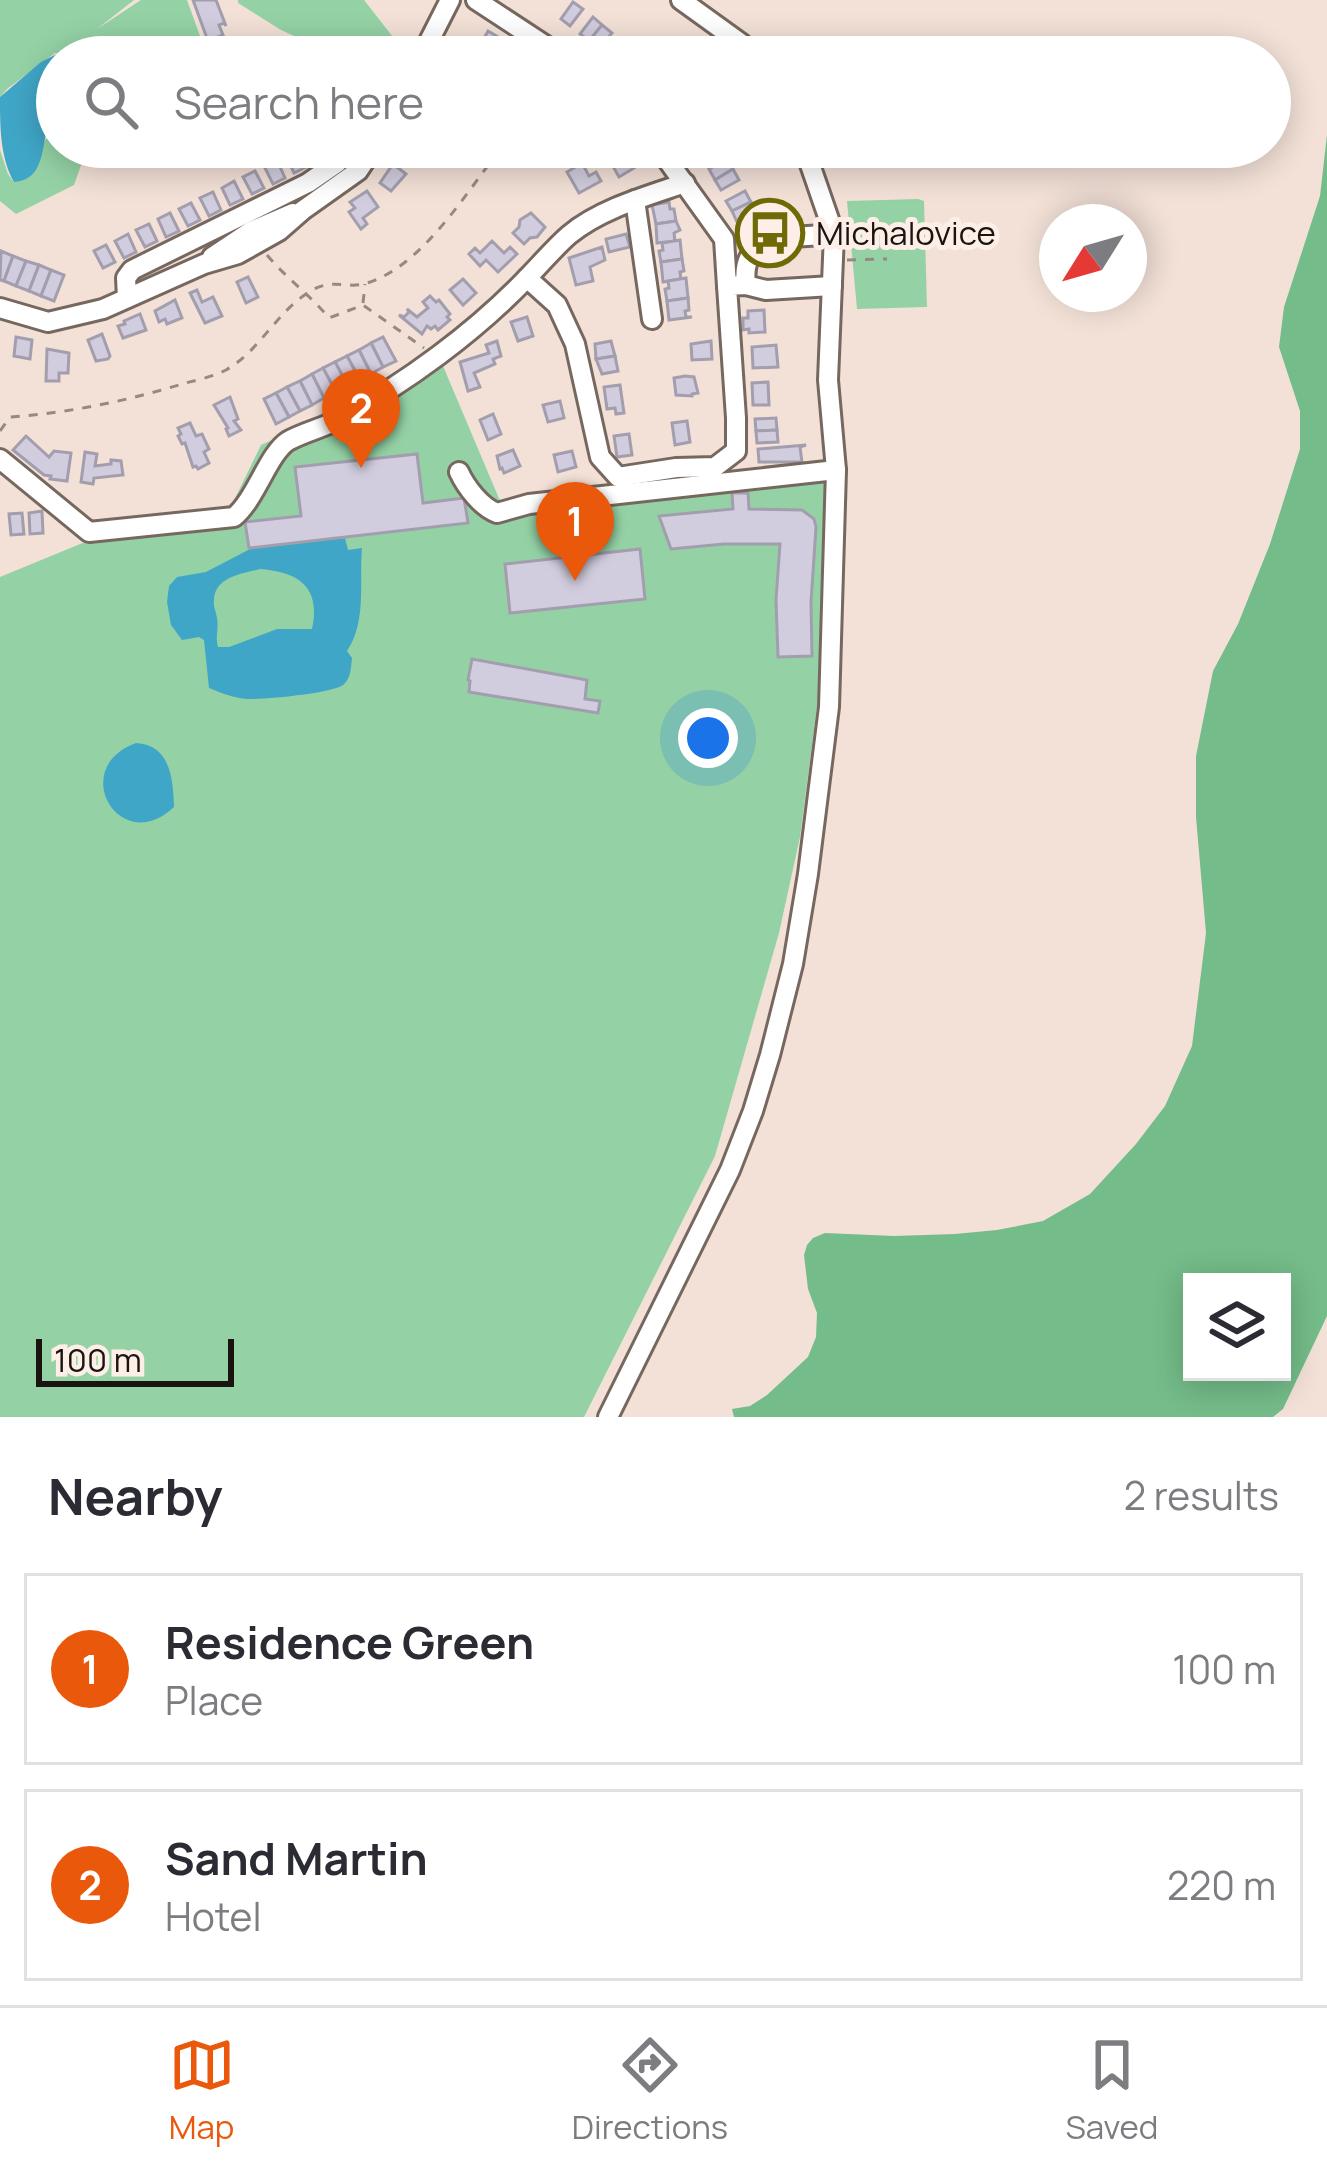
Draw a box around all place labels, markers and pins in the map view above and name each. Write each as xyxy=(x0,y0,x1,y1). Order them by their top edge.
bus stop icon: Michalovice xyxy=(735,198,805,268)
place label: Michalovice xyxy=(816,210,996,255)
pin: 2 xyxy=(322,369,400,468)
pin: 1 xyxy=(536,482,614,581)

